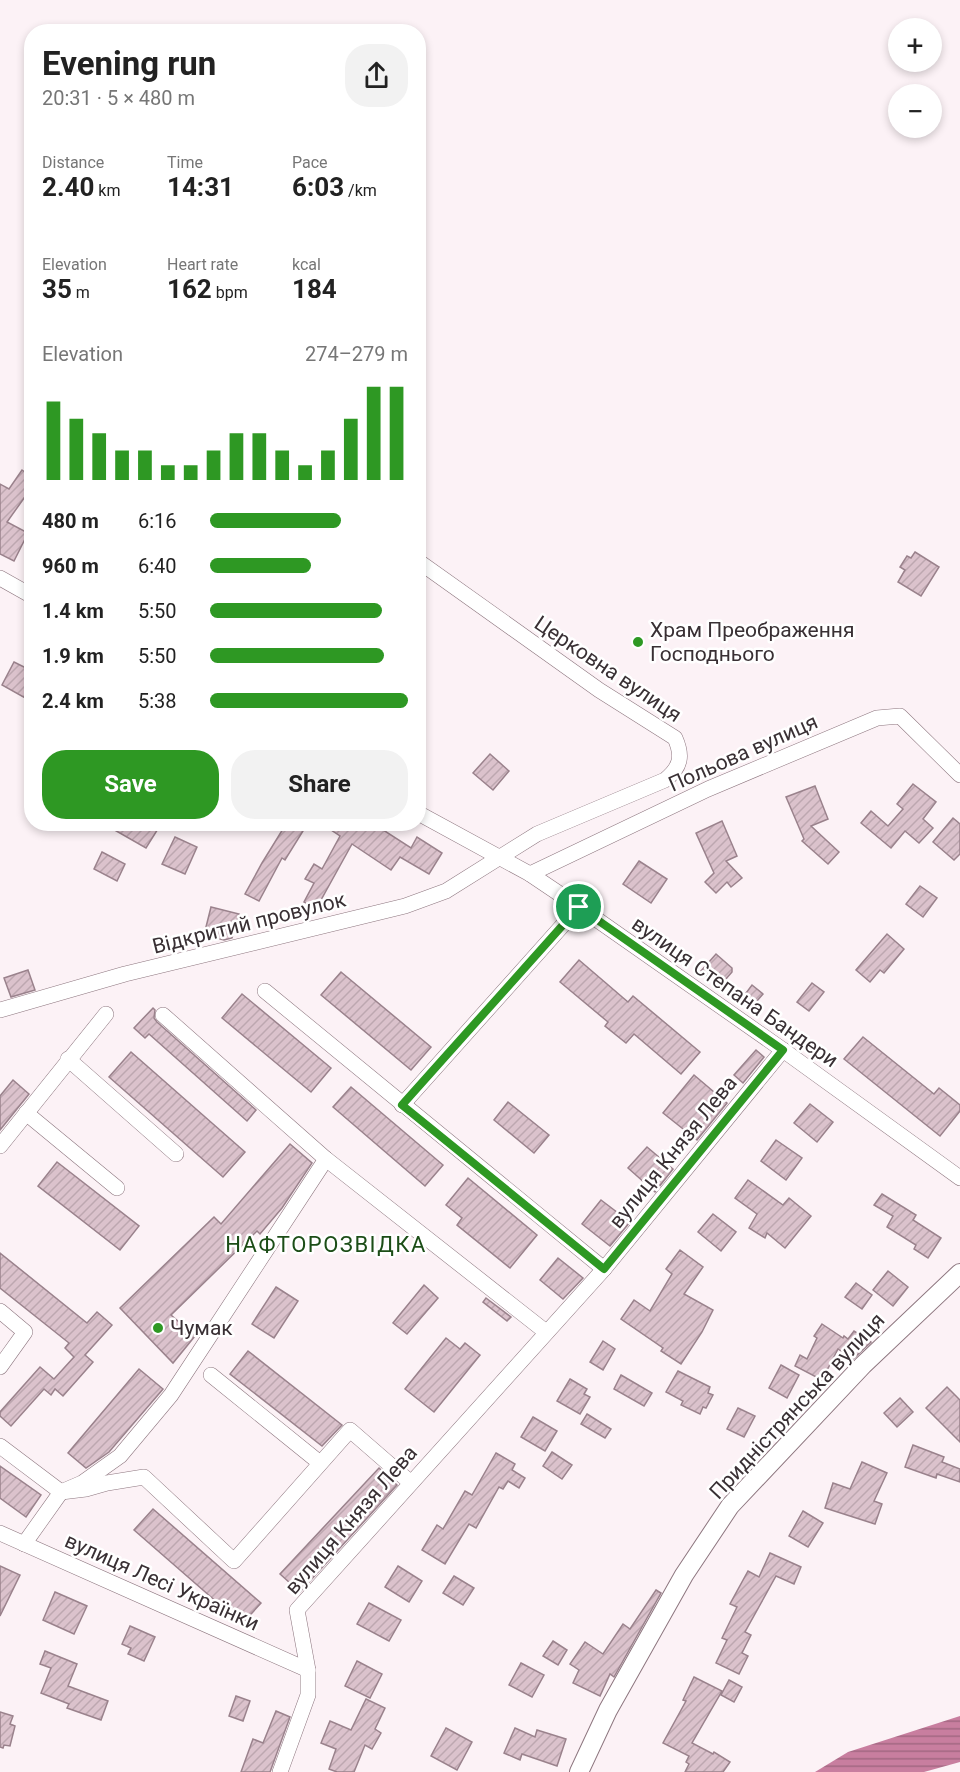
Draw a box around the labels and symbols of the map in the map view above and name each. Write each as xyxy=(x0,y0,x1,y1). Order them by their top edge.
street label: Церковна вулиця xyxy=(530,611,686,727)
place label: Храм Преображення Господнього xyxy=(650,618,854,666)
marker: Храм Преображення Господнього xyxy=(631,635,645,649)
street label: Польова вулиця xyxy=(665,709,821,797)
pin xyxy=(553,881,604,932)
street label: Відкритий провулок xyxy=(150,887,349,959)
street label: вулиця Степана Бандери xyxy=(627,912,843,1072)
street label: вулиця Князя Лева xyxy=(604,1071,742,1233)
district label: НАФТОРОЗВІДКА xyxy=(225,1232,427,1257)
street label: Придністрянська вулиця xyxy=(705,1308,889,1504)
place label: Чумак xyxy=(170,1316,233,1340)
marker: Чумак xyxy=(151,1321,165,1335)
street label: вулиця Князя Лева xyxy=(280,1441,422,1599)
street label: вулиця Лесі Українки xyxy=(61,1528,263,1636)

